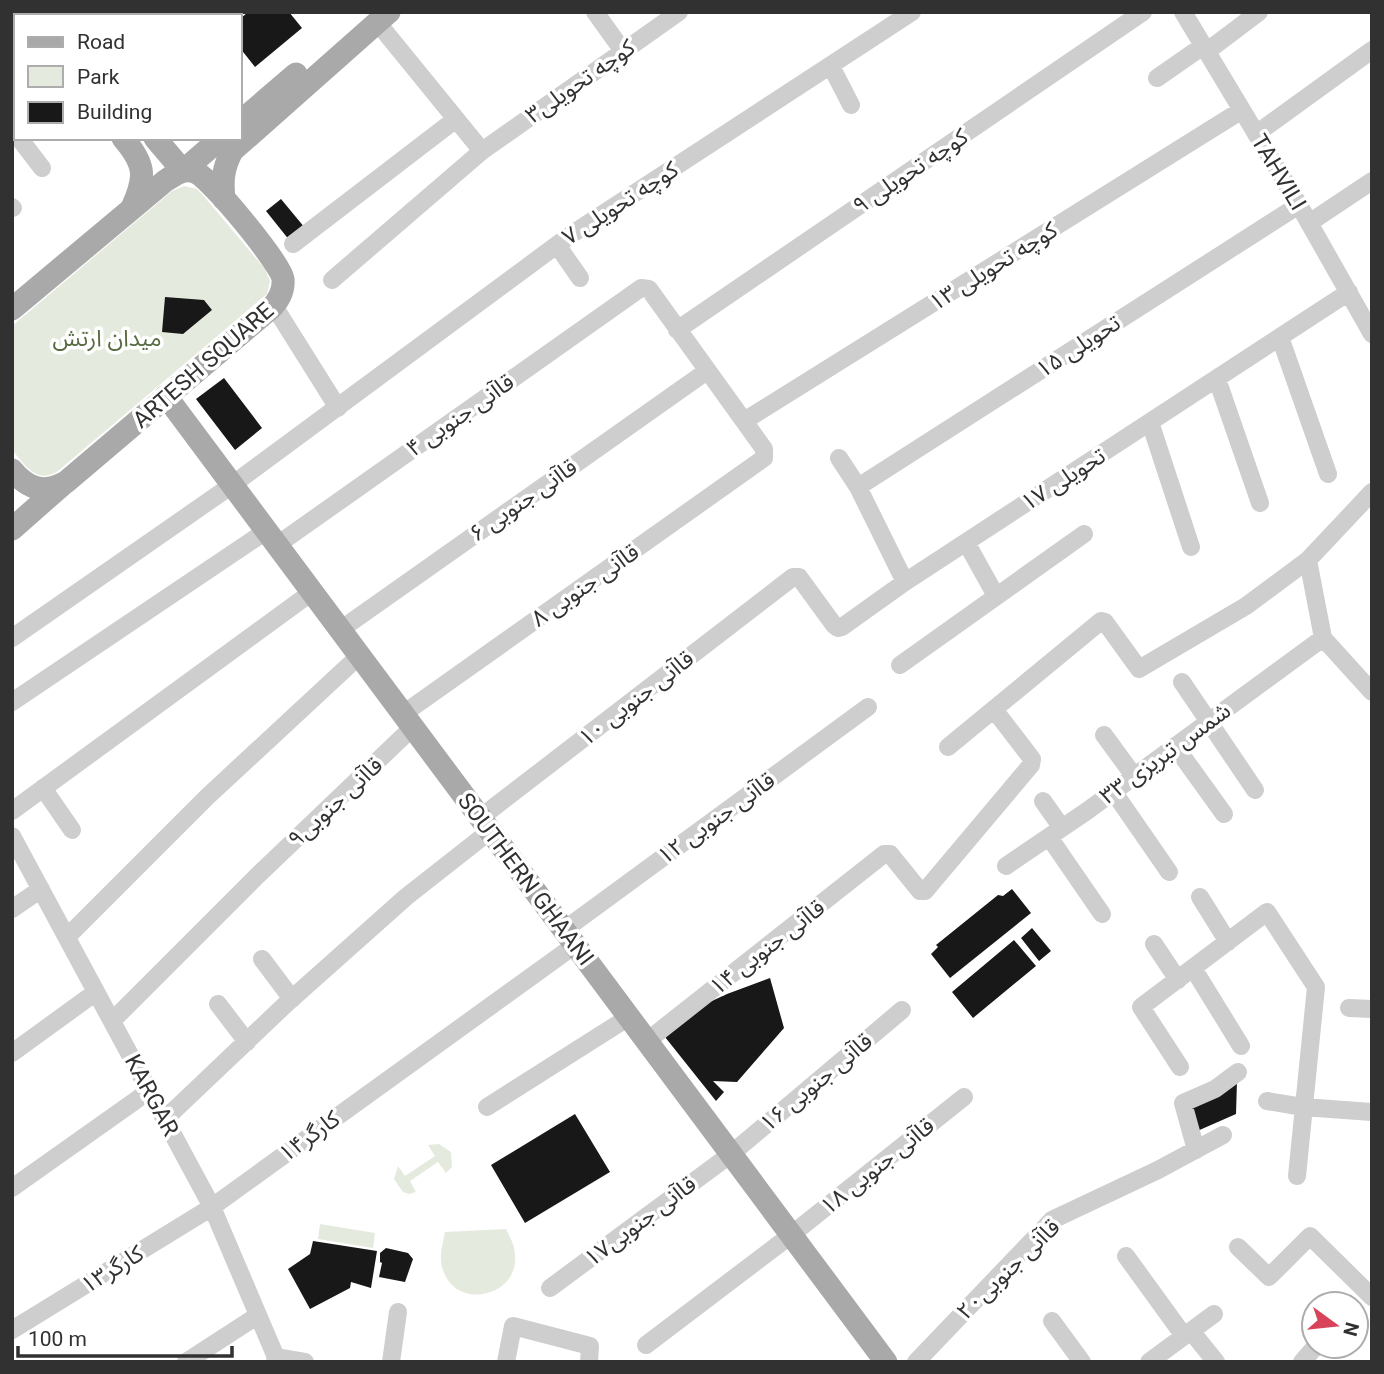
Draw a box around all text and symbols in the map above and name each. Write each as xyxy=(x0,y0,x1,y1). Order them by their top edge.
legend xyxy=(14,14,242,140)
text: Road xyxy=(77,30,125,54)
street label: کوچه تحویلی۳ xyxy=(521,34,641,130)
text: Park xyxy=(77,65,120,89)
text: Building xyxy=(77,100,152,124)
street label: کوچه تحویلی ۹ xyxy=(848,123,974,221)
street label: TAHVILI xyxy=(1245,129,1312,215)
street label: کوچه تحویلی ۷ xyxy=(557,156,684,252)
street label: کوچه تحویلی ۱۳ xyxy=(924,216,1063,317)
street label: ARTESH SQUARE xyxy=(128,297,279,434)
street label: تحویلی ۱۵ xyxy=(1031,309,1126,384)
park label: میدان ارتش xyxy=(52,325,162,352)
street label: قاآنی جنوبی ۴ xyxy=(401,368,519,462)
street label: تحویلی ۱۷ xyxy=(1016,442,1111,517)
street label: قاآنی جنوبی ۶ xyxy=(464,453,582,547)
street label: قاآنی جنوبی ۸ xyxy=(526,538,644,632)
street label: قاآنی جنوبی ۱۰ xyxy=(573,645,699,752)
street label: شمس تبریزی ۳۳ xyxy=(1095,697,1236,810)
street label: قاآنی جنوبی۹ xyxy=(282,752,388,853)
street label: قاآنی جنوبی ۱۲ xyxy=(652,767,780,870)
street label: SOUTHERN GHAANI xyxy=(452,788,599,971)
street label: قاآنی جنوبی ۱۴ xyxy=(704,894,830,1001)
street label: قاآنی جنوبی ۱۶ xyxy=(755,1027,878,1137)
street label: KARGAR xyxy=(119,1050,184,1141)
street label: کارگر۱۴ xyxy=(274,1105,345,1167)
street label: قاآنی جنوبی ۱۸ xyxy=(815,1112,940,1220)
street label: قاآنی جنوبی۱۷ xyxy=(579,1171,702,1272)
street label: ۲۰قاآنی جنوبی xyxy=(951,1213,1066,1325)
street label: کارگر۱۳ xyxy=(76,1240,149,1299)
north arrow xyxy=(1300,1290,1370,1360)
scale bar xyxy=(18,1314,231,1358)
text: N xyxy=(1338,1320,1364,1339)
text: 100 m xyxy=(28,1327,87,1351)

